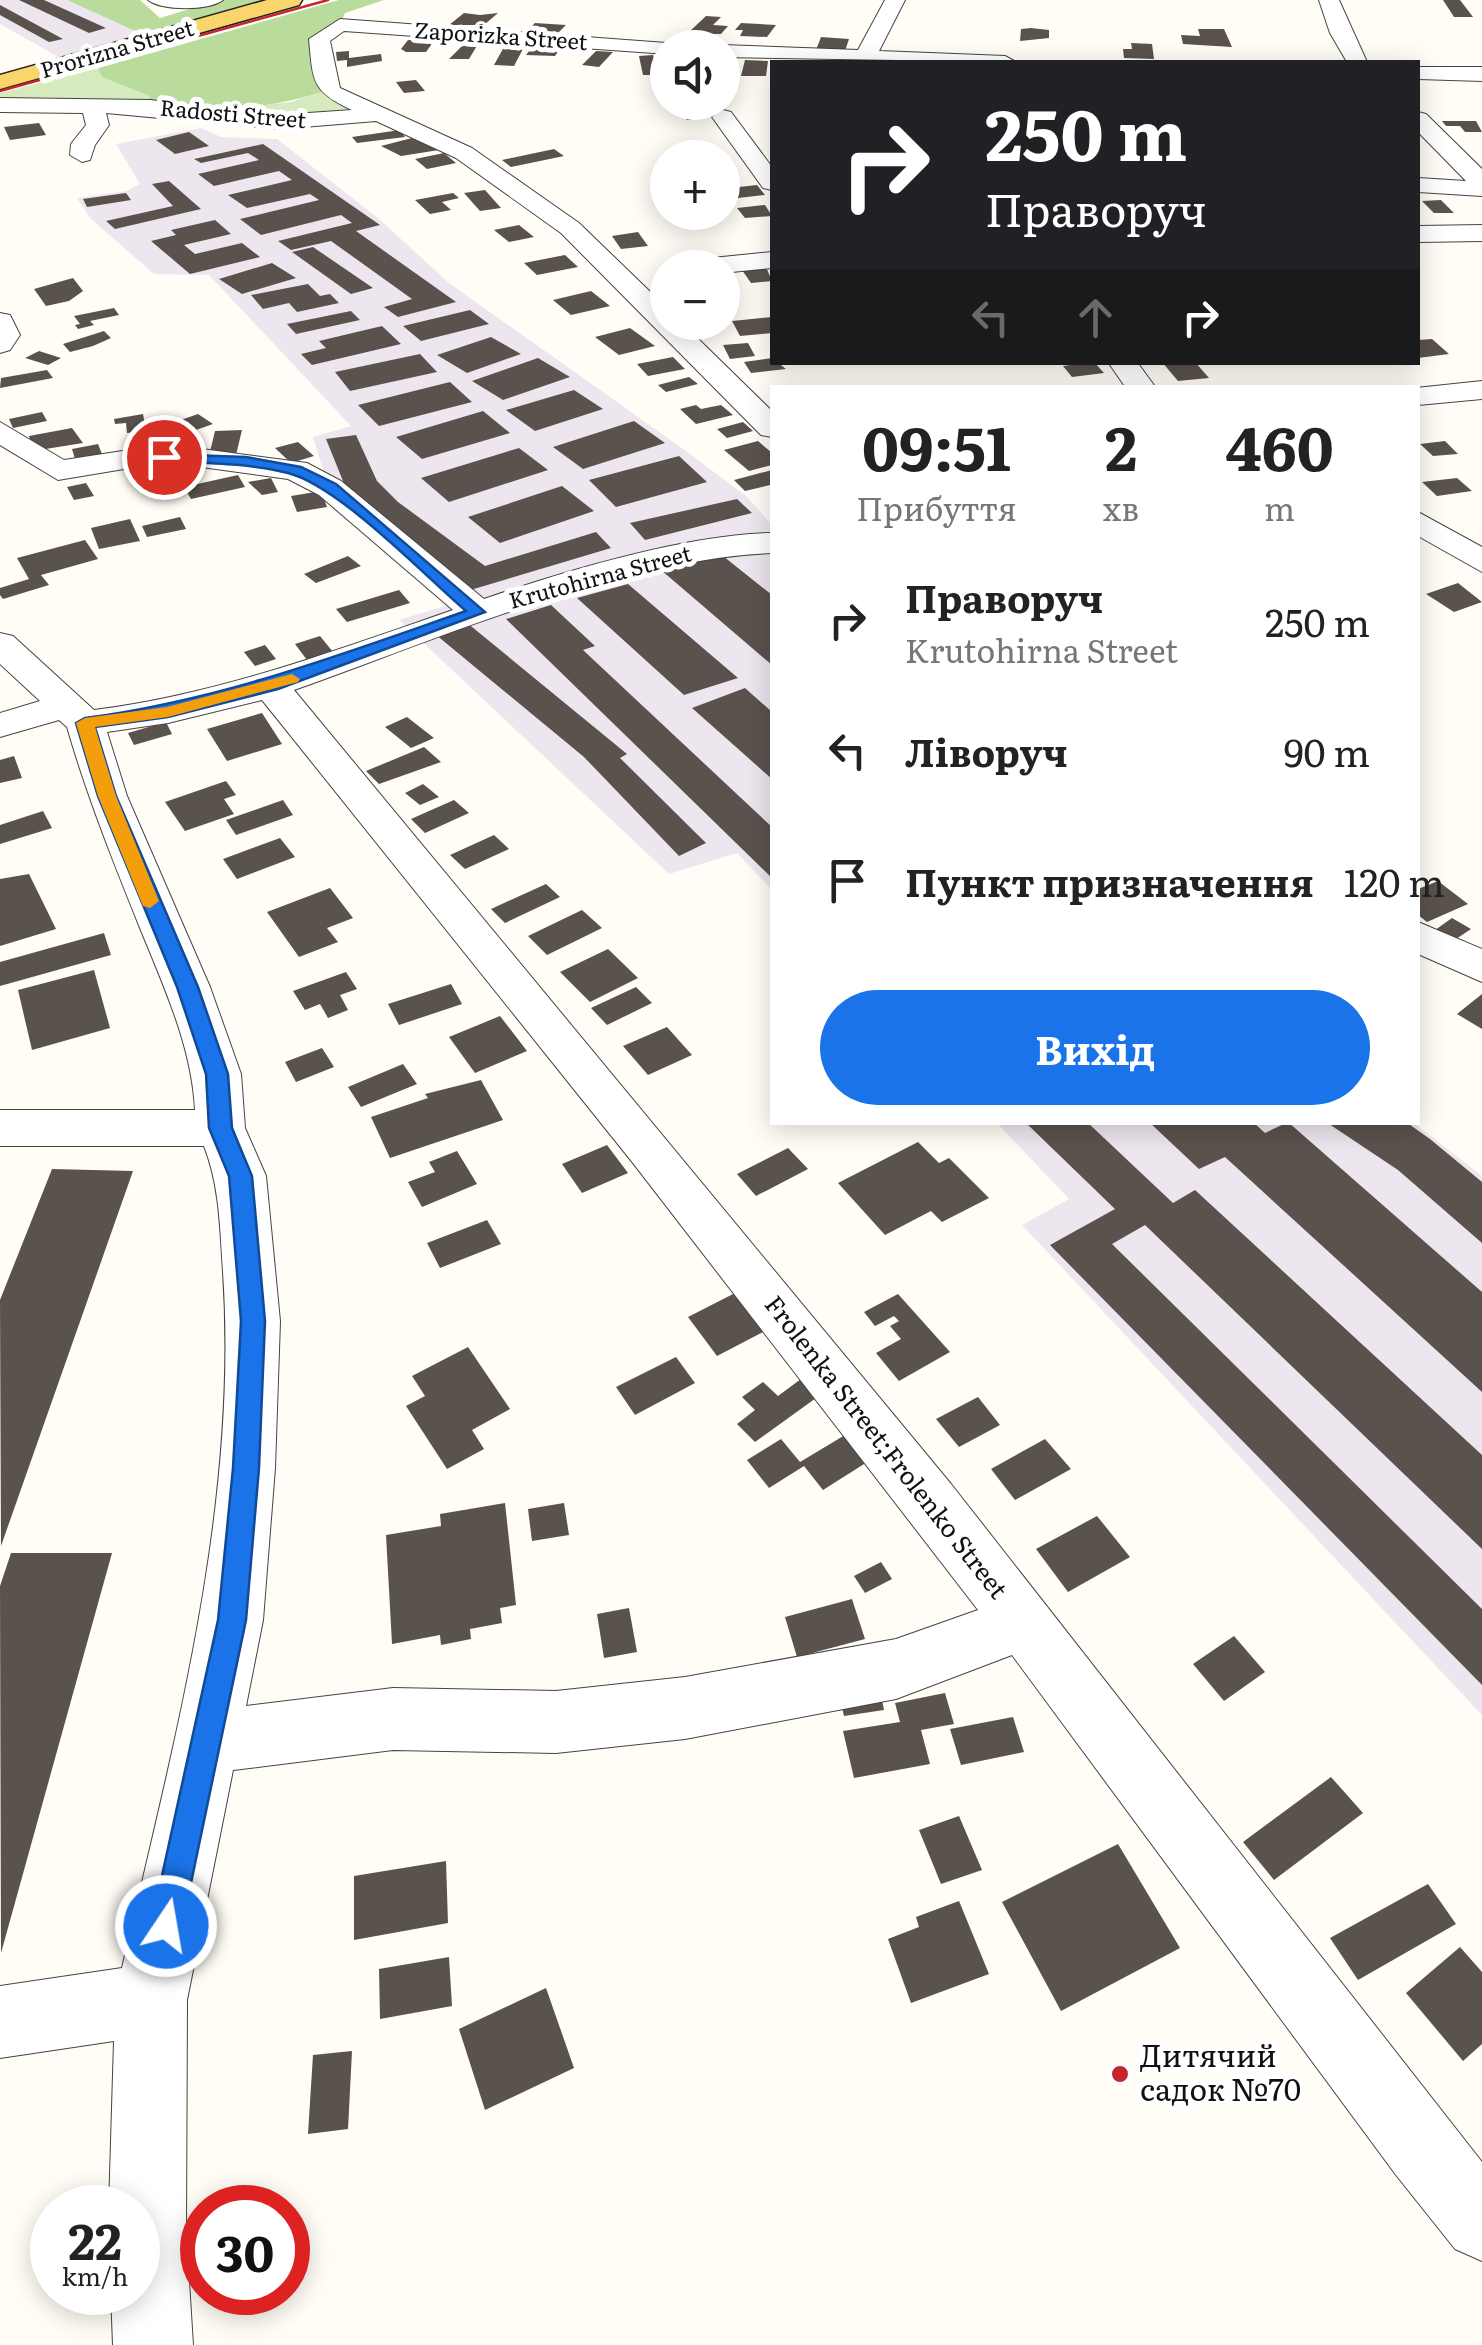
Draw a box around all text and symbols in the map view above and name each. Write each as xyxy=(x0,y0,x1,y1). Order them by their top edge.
street label: Prorizna Street xyxy=(36,10,197,85)
street label: Zaporizka Street xyxy=(413,12,589,57)
map controls xyxy=(650,30,740,340)
button: sound xyxy=(650,30,740,120)
text: 250 m xyxy=(985,79,1187,183)
street label: Radosti Street xyxy=(159,90,308,135)
icon: right xyxy=(820,100,950,230)
button: + xyxy=(650,140,740,230)
text: Праворуч xyxy=(985,174,1207,241)
button: − xyxy=(650,250,740,340)
icon: left xyxy=(963,290,1018,345)
icon: ahead xyxy=(1068,290,1123,345)
icon: right xyxy=(1173,290,1228,345)
text: 09:51 xyxy=(862,400,1011,489)
text: 2 xyxy=(1105,400,1137,489)
text: 460 xyxy=(1225,400,1334,489)
pin xyxy=(122,415,207,500)
icon: arrive xyxy=(137,430,192,485)
text: Прибуття xyxy=(856,483,1017,531)
text: хв xyxy=(1103,483,1139,531)
text: m xyxy=(1264,483,1295,531)
street label: Krutohirna Street xyxy=(505,535,695,616)
text: Праворуч xyxy=(905,568,1103,625)
text: 250 m xyxy=(1265,592,1370,649)
icon: right xyxy=(820,593,875,648)
text: Krutohirna Street xyxy=(905,625,1178,673)
text: Ліворуч xyxy=(905,722,1068,779)
text: 90 m xyxy=(1284,722,1370,779)
icon: left xyxy=(820,723,875,778)
text: Пункт призначення xyxy=(905,852,1314,909)
text: 120 m xyxy=(1344,852,1445,909)
icon: arrive xyxy=(820,853,875,908)
button: Вихід xyxy=(820,990,1370,1105)
street label: Frolenka Street;Frolenko Street xyxy=(757,1287,1017,1606)
position arrow xyxy=(114,1874,218,1978)
place label: Дитячий садок №70 xyxy=(1140,2032,1301,2110)
marker: Дитячий садок №70 xyxy=(1109,2063,1131,2085)
speed limit sign: 30 xyxy=(180,2185,310,2315)
text: 22 xyxy=(68,2201,122,2275)
text: km/h xyxy=(62,2257,128,2294)

